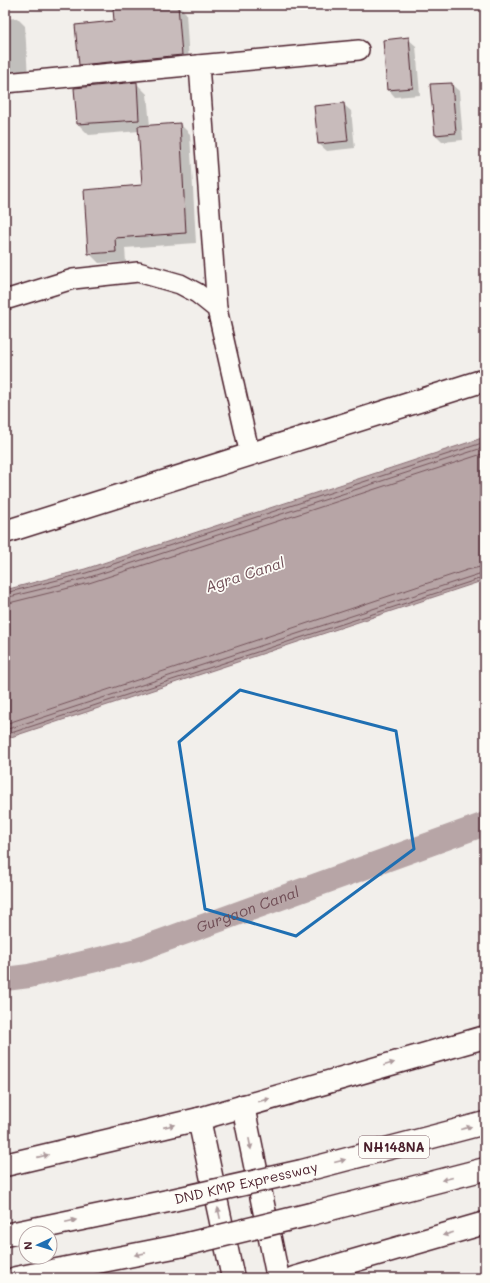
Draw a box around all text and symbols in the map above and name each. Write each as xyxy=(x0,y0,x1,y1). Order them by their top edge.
water label: Agra Canal xyxy=(202,552,287,596)
water label: Gurgaon Canal xyxy=(193,881,302,937)
one-way arrow xyxy=(383,1061,395,1067)
one-way arrow xyxy=(258,1097,270,1103)
one-way arrow xyxy=(163,1122,176,1128)
one-way arrow xyxy=(460,1125,472,1131)
road number: NH148NA xyxy=(359,1136,429,1158)
one-way arrow xyxy=(248,1138,254,1150)
one-way arrow xyxy=(37,1153,49,1159)
street label: DND KMP Expressway xyxy=(172,1157,320,1208)
one-way arrow xyxy=(334,1158,346,1164)
one-way arrow xyxy=(441,1176,453,1182)
one-way arrow xyxy=(216,1206,222,1219)
one-way arrow xyxy=(64,1218,77,1224)
north arrow xyxy=(18,1225,58,1265)
one-way arrow xyxy=(441,1231,453,1237)
text: N xyxy=(20,1241,35,1250)
one-way arrow xyxy=(134,1251,146,1257)

